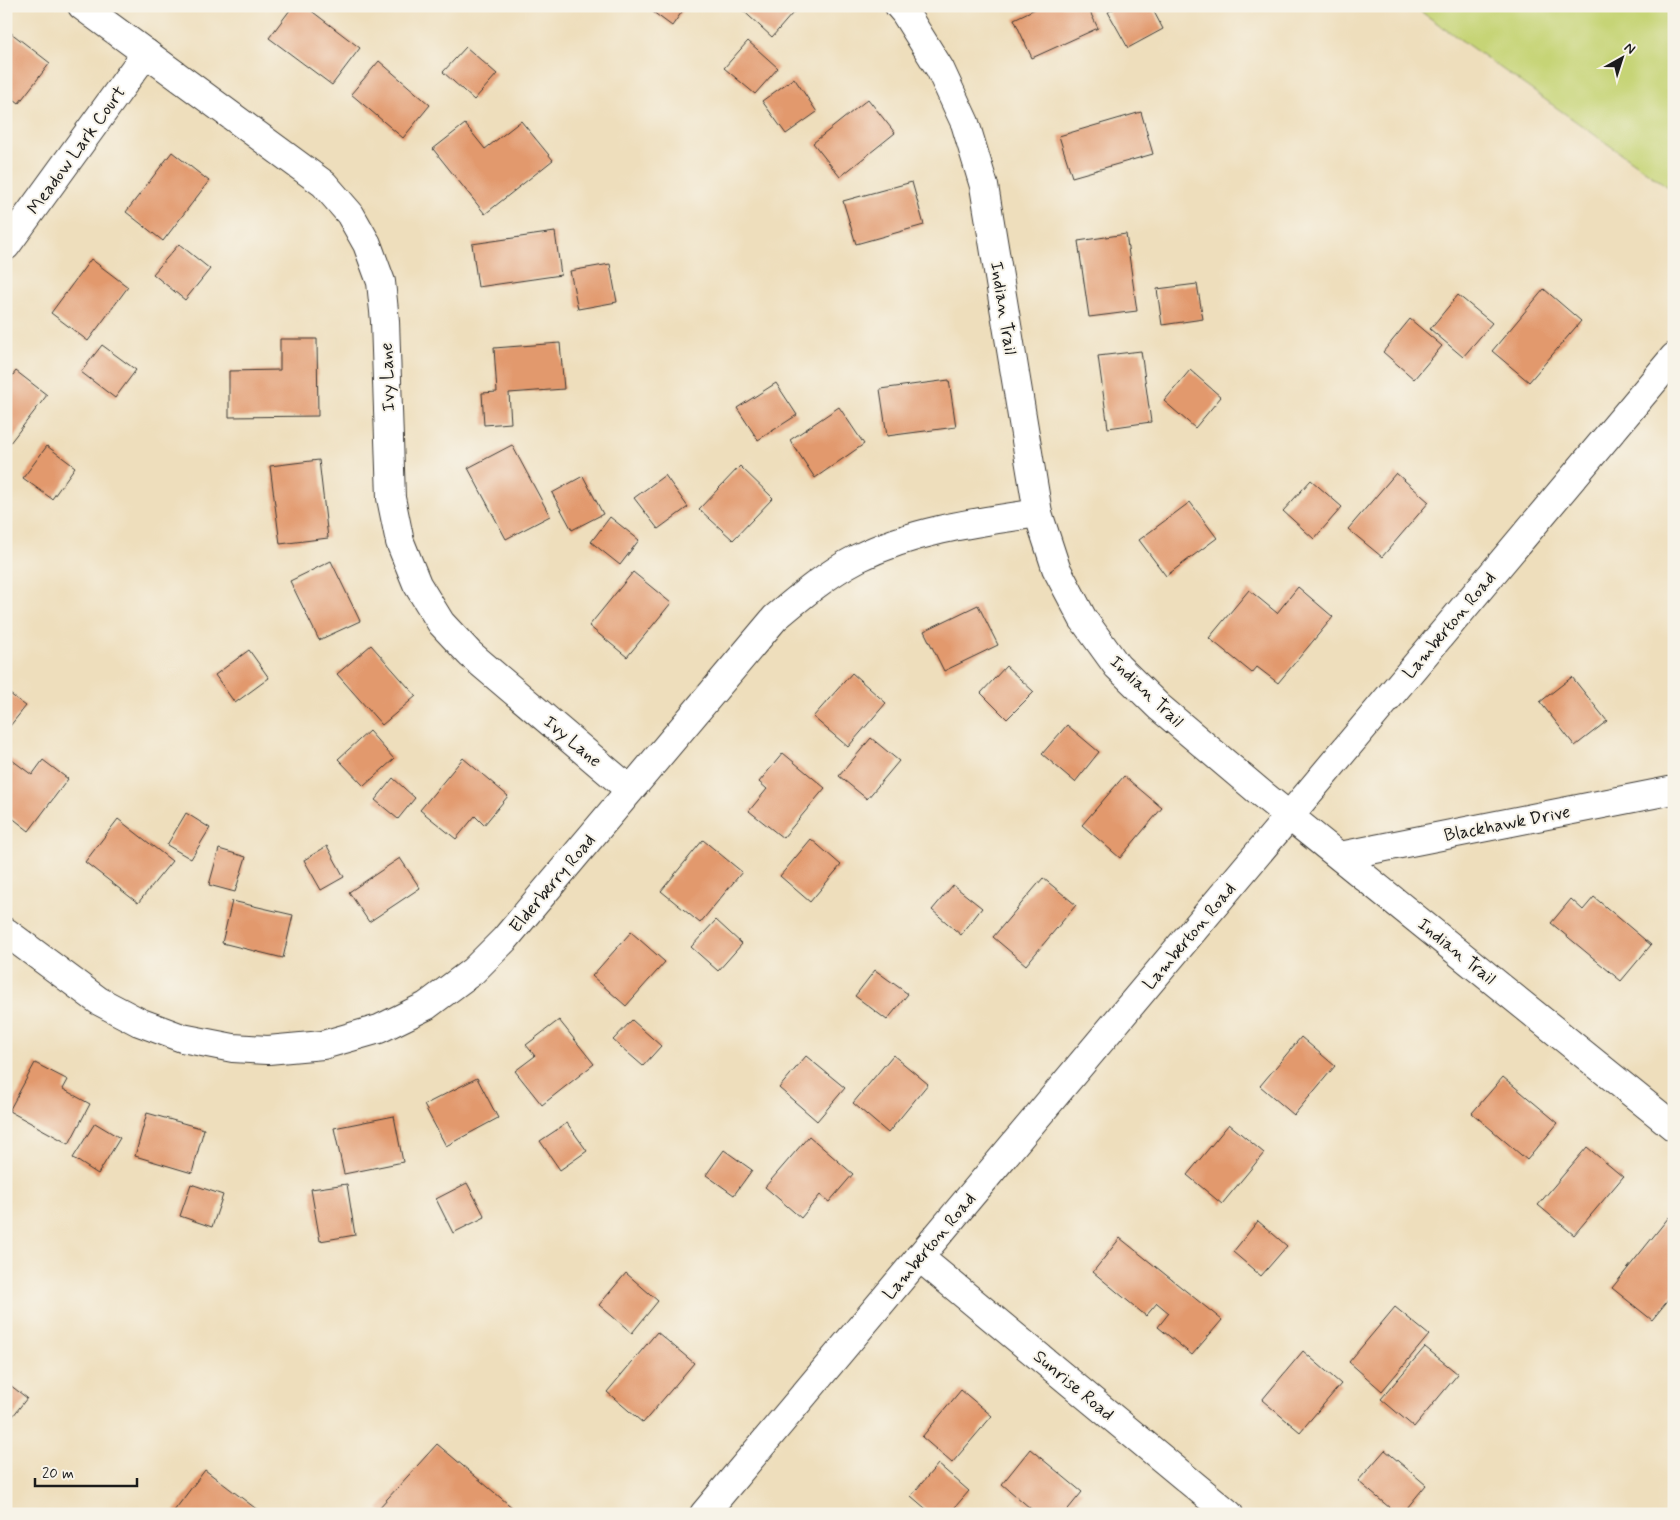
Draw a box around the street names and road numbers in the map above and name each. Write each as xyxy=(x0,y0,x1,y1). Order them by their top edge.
street label: Meadow Lark Court xyxy=(22,82,132,220)
street label: Indian Trail xyxy=(984,260,1022,356)
street label: Ivy Lane xyxy=(375,342,401,412)
street label: Lamberton Road xyxy=(1398,567,1502,684)
street label: Indian Trail xyxy=(1104,650,1188,733)
street label: Ivy Lane xyxy=(538,710,607,773)
street label: Blackhawk Drive xyxy=(1442,800,1572,848)
street label: Elderberry Road xyxy=(504,829,601,938)
street label: Lamberton Road xyxy=(1138,878,1242,995)
street label: Indian Trail xyxy=(1412,913,1500,991)
street label: Lamberton Road xyxy=(878,1188,982,1305)
street label: Sunrise Road xyxy=(1028,1345,1119,1427)

